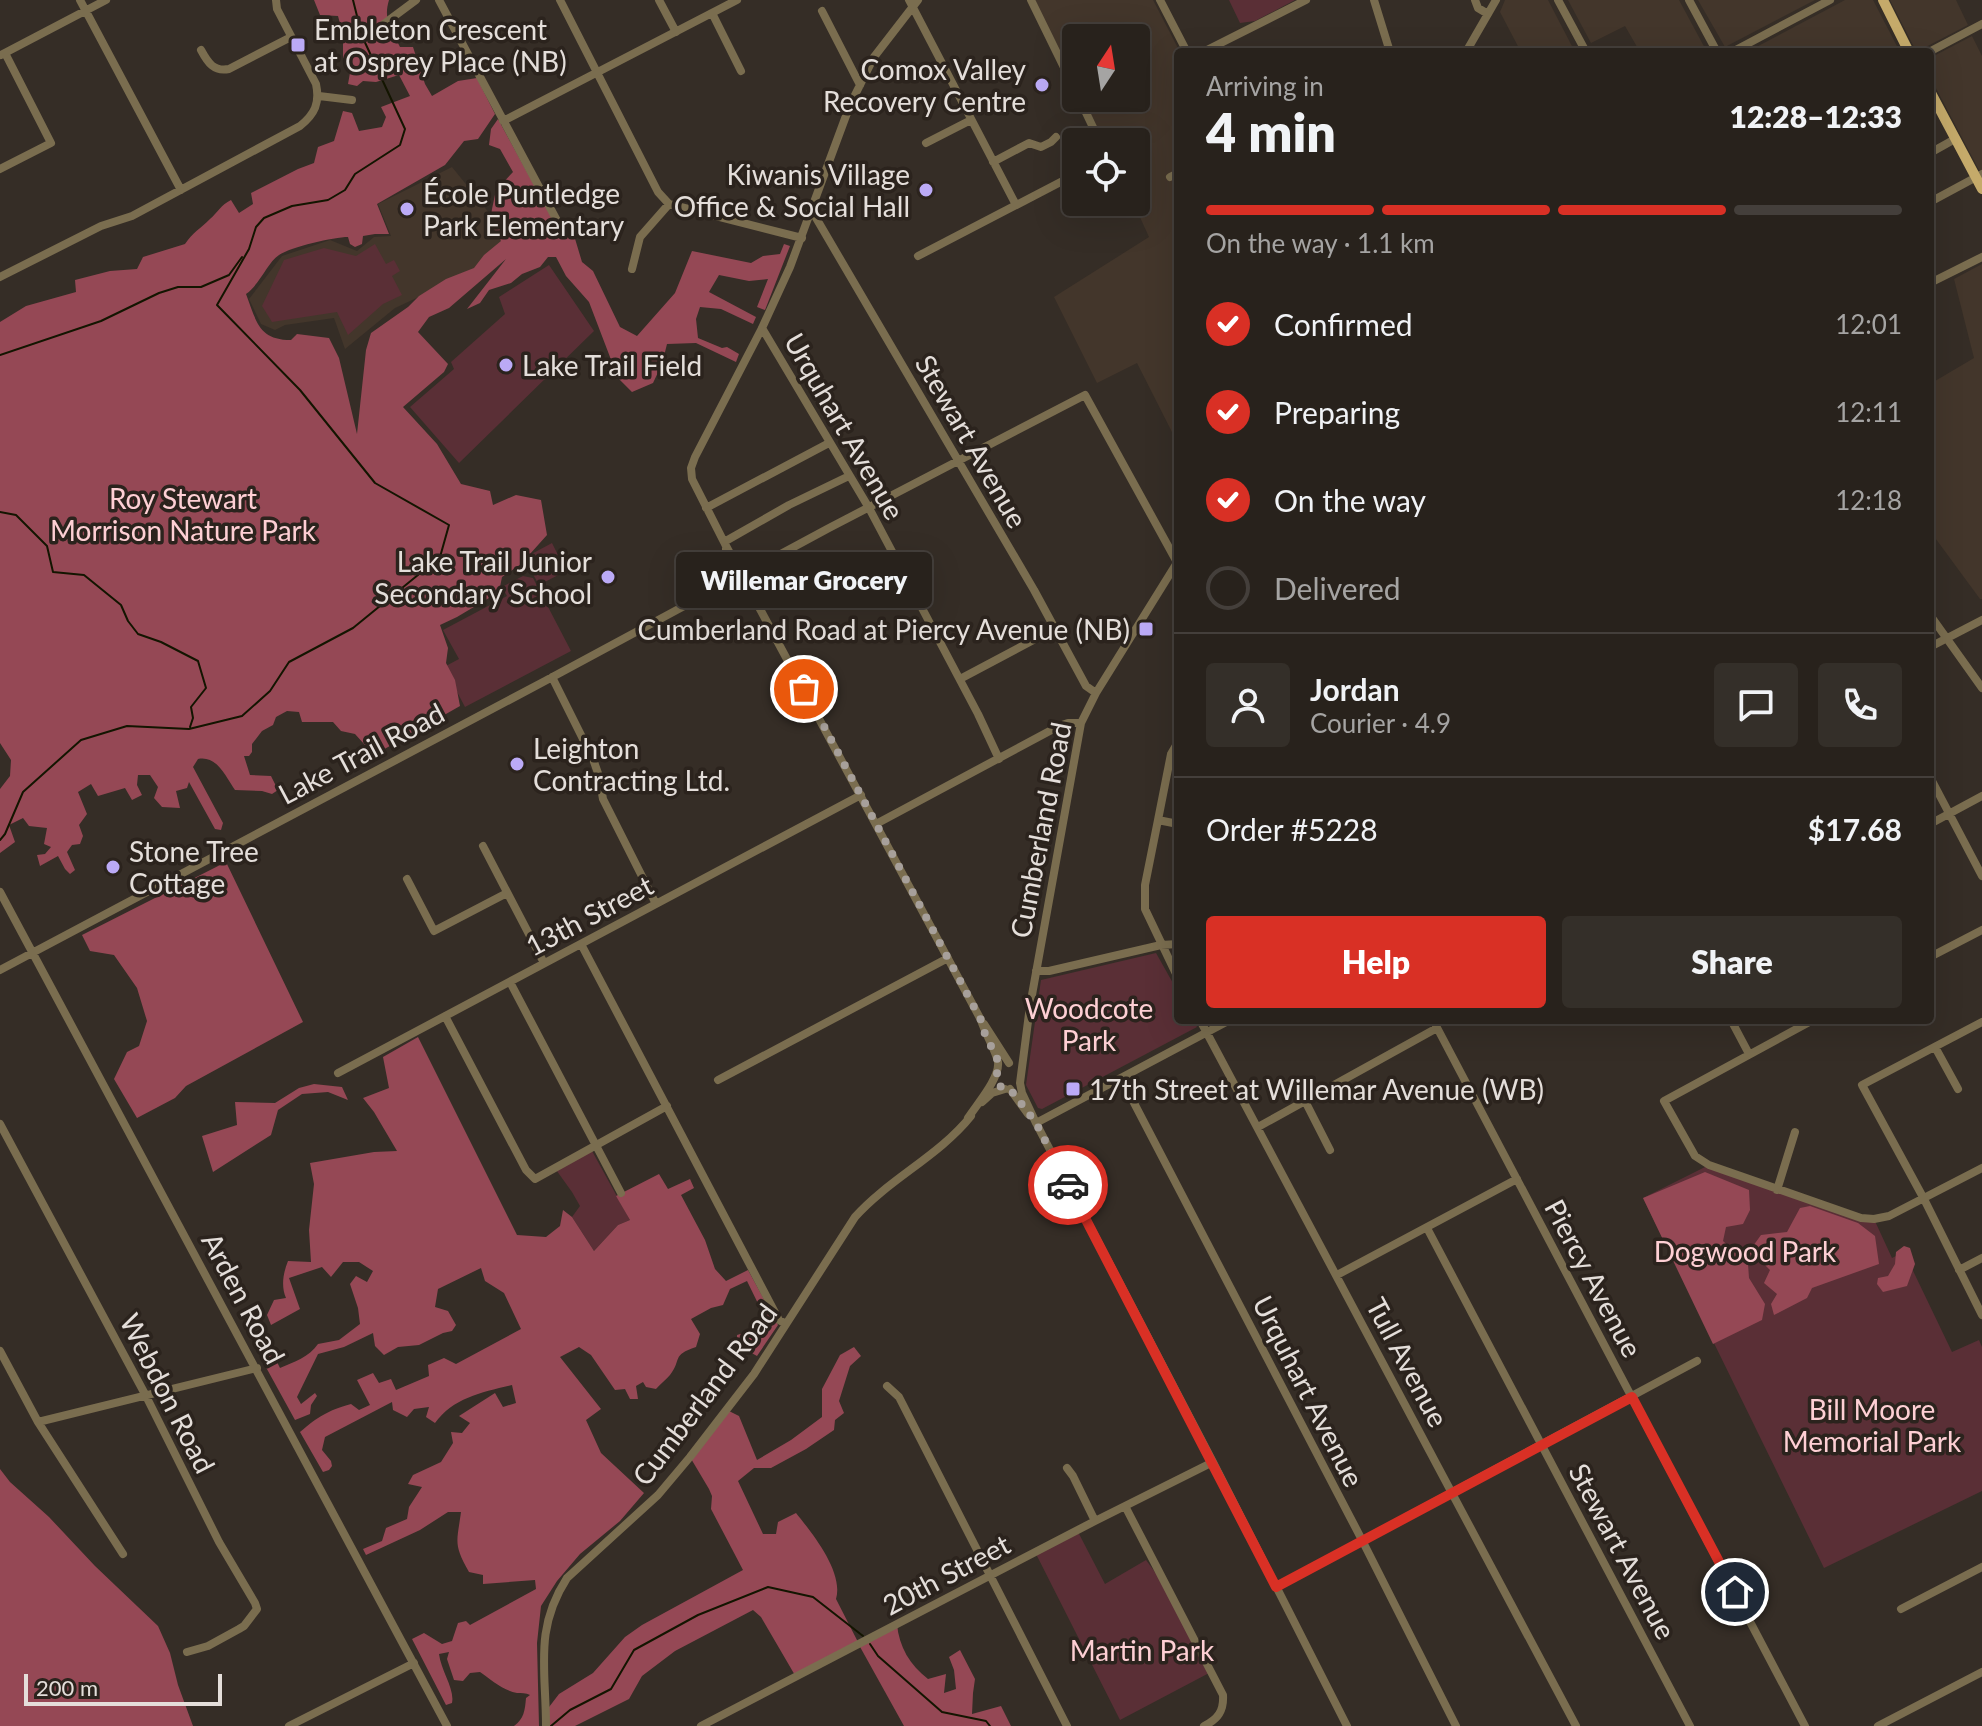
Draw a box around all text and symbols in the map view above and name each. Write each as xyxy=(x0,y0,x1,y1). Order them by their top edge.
place label: Embleton Crescent at Osprey Place (NB) xyxy=(314,12,567,78)
north arrow xyxy=(1062,24,1150,112)
map controls xyxy=(1062,24,1150,216)
marker: Embleton Crescent at Osprey Place (NB) xyxy=(289,36,307,54)
place label: Comox Valley Recovery Centre xyxy=(823,52,1027,118)
text: Arriving in xyxy=(1206,70,1324,102)
marker: Comox Valley Recovery Centre xyxy=(1033,76,1051,94)
text: 12:28–12:33 xyxy=(1729,98,1902,134)
text: 4 min xyxy=(1206,101,1336,163)
button: locate xyxy=(1062,128,1150,216)
place label: Kiwanis Village Office & Social Hall xyxy=(674,157,910,223)
place label: École Puntledge Park Elementary xyxy=(423,176,625,242)
marker: Kiwanis Village Office & Social Hall xyxy=(917,181,935,199)
marker: École Puntledge Park Elementary xyxy=(398,200,416,218)
text: On the way · 1.1 km xyxy=(1206,227,1435,259)
icon: check xyxy=(1206,302,1250,346)
text: Confirmed xyxy=(1274,306,1413,342)
text: 12:01 xyxy=(1835,308,1902,340)
street label: Urquhart Avenue xyxy=(778,327,912,525)
place label: Lake Trail Field xyxy=(522,348,702,382)
street label: Stewart Avenue xyxy=(909,348,1035,534)
marker: Lake Trail Field xyxy=(497,356,515,374)
icon: check xyxy=(1206,390,1250,434)
text: Preparing xyxy=(1274,394,1400,430)
text: 12:11 xyxy=(1835,396,1902,428)
icon: check xyxy=(1206,478,1250,522)
park label: Roy Stewart Morrison Nature Park xyxy=(50,481,317,547)
text: On the way xyxy=(1274,482,1426,518)
text: 12:18 xyxy=(1835,484,1902,516)
place label: Lake Trail Junior Secondary School xyxy=(374,544,592,610)
callout: Willemar Grocery xyxy=(676,553,932,609)
text: Willemar Grocery xyxy=(701,564,907,596)
marker: Lake Trail Junior Secondary School xyxy=(599,568,617,586)
text: Delivered xyxy=(1274,570,1401,606)
place label: Cumberland Road at Piercy Avenue (NB) xyxy=(638,612,1130,646)
marker: Cumberland Road at Piercy Avenue (NB) xyxy=(1137,620,1155,638)
pin xyxy=(770,655,838,723)
button: person xyxy=(1206,663,1290,747)
button: chat xyxy=(1714,663,1798,747)
button: phone xyxy=(1818,663,1902,747)
icon: bag xyxy=(782,667,826,711)
text: Jordan xyxy=(1310,671,1400,707)
street label: Lake Trail Road xyxy=(272,695,450,811)
text: Courier · 4.9 xyxy=(1310,707,1451,739)
street label: Cumberland Road xyxy=(1002,719,1078,941)
place label: Leighton Contracting Ltd. xyxy=(533,731,730,797)
marker: Leighton Contracting Ltd. xyxy=(508,755,526,773)
text: Order #5228 xyxy=(1206,811,1378,847)
text: $17.68 xyxy=(1808,811,1902,847)
place label: Stone Tree Cottage xyxy=(129,834,259,900)
marker: Stone Tree Cottage xyxy=(104,858,122,876)
street label: 13th Street xyxy=(520,867,658,963)
button: Help xyxy=(1206,916,1546,1008)
button: Share xyxy=(1562,916,1902,1008)
park label: Woodcote Park xyxy=(1025,991,1153,1057)
place label: 17th Street at Willemar Avenue (WB) xyxy=(1089,1072,1544,1106)
marker: 17th Street at Willemar Avenue (WB) xyxy=(1064,1080,1082,1098)
courier xyxy=(1028,1145,1108,1225)
icon: car xyxy=(1046,1163,1090,1207)
street label: Piercy Avenue xyxy=(1538,1193,1650,1363)
street label: Arden Road xyxy=(195,1226,293,1370)
park label: Dogwood Park xyxy=(1654,1234,1837,1268)
street label: Urquhart Avenue xyxy=(1246,1290,1372,1492)
street label: Tull Avenue xyxy=(1360,1292,1456,1432)
street label: Cumberland Road xyxy=(625,1296,783,1492)
street label: Webdon Road xyxy=(113,1308,223,1478)
park label: Bill Moore Memorial Park xyxy=(1783,1392,1962,1458)
street label: Stewart Avenue xyxy=(1562,1457,1684,1645)
street label: 20th Street xyxy=(877,1526,1015,1622)
pin xyxy=(1701,1558,1769,1626)
icon: home xyxy=(1713,1570,1757,1614)
park label: Martin Park xyxy=(1070,1633,1215,1667)
scale bar xyxy=(24,1670,222,1706)
text: 200 m xyxy=(36,1674,98,1701)

